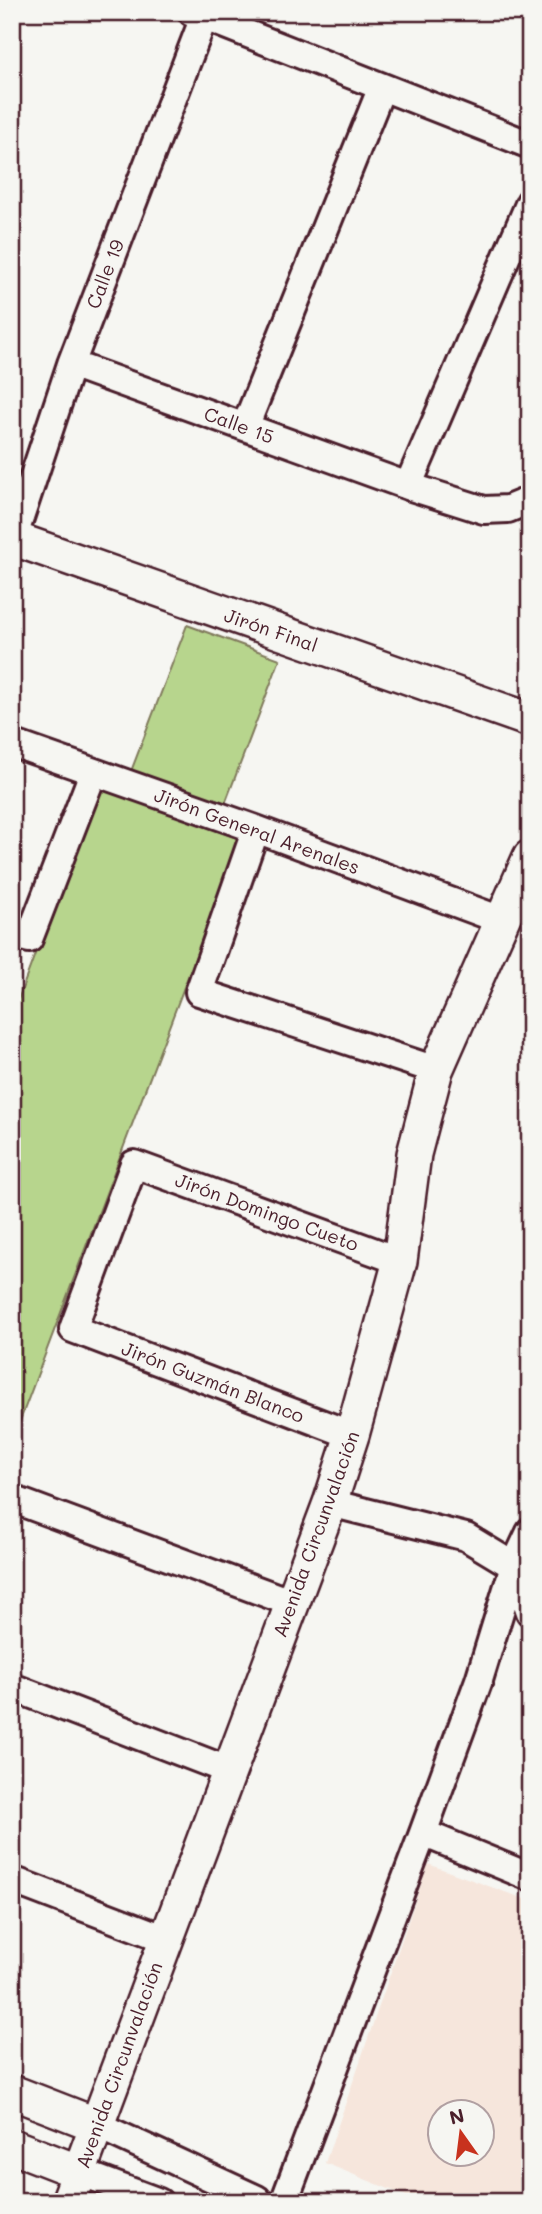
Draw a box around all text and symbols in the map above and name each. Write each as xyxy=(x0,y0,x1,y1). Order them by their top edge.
street label: Calle 19 xyxy=(80,235,129,312)
street label: Calle 15 xyxy=(201,400,277,449)
street label: Jirón Final xyxy=(221,602,321,657)
street label: Jirón General Arenales xyxy=(151,782,363,879)
street label: Jirón Domingo Cueto xyxy=(172,1167,362,1256)
street label: Jirón Guzmán Blanco xyxy=(118,1335,308,1428)
street label: Avenida Circunvalación xyxy=(267,1427,364,1640)
street label: Avenida Circunvalación xyxy=(70,1958,167,2171)
north arrow xyxy=(426,2098,496,2168)
text: N xyxy=(447,2102,467,2130)

